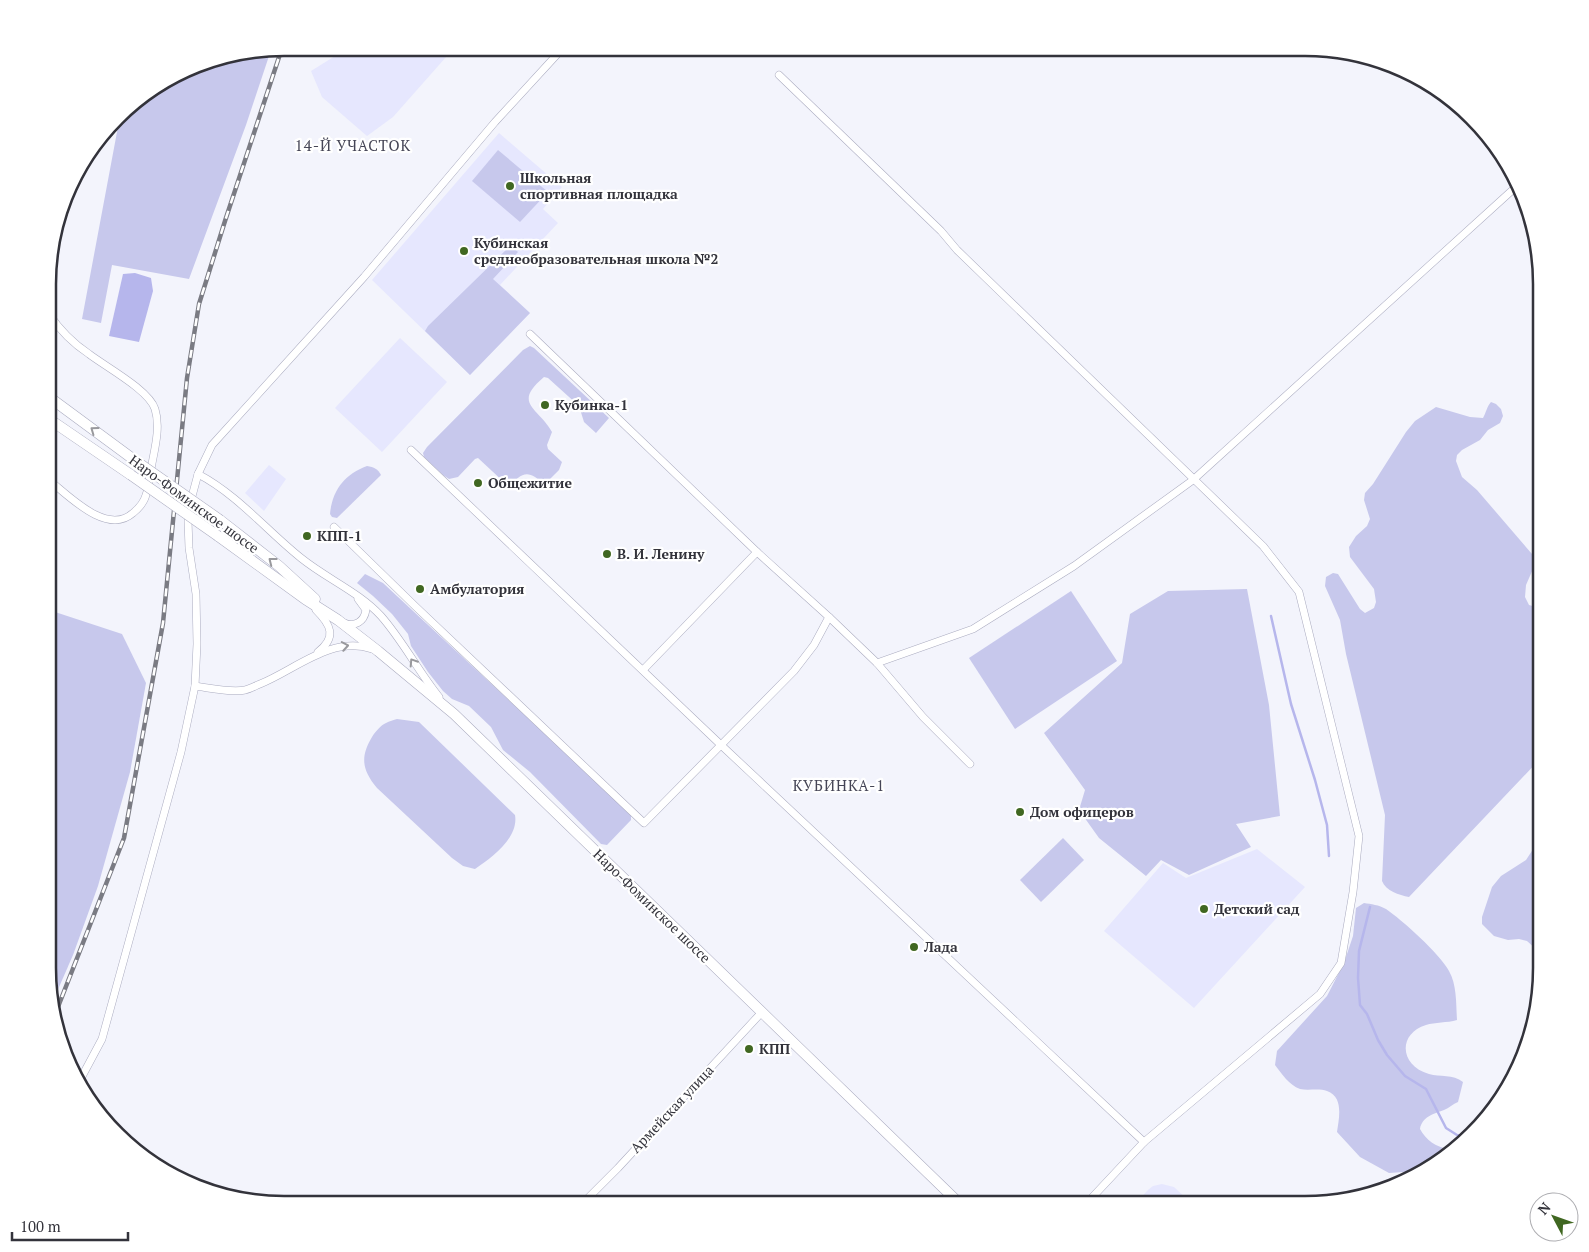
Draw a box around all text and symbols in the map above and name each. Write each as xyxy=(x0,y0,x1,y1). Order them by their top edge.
district label: 14-Й УЧАСТОК xyxy=(295,135,411,155)
place label: Школьная спортивная площадка xyxy=(520,168,678,203)
marker: Школьная спортивная площадка xyxy=(504,180,516,192)
place label: Кубинская среднеобразовательная школа №2 xyxy=(474,233,719,268)
marker: Кубинская среднеобразовательная школа №2 xyxy=(458,245,470,257)
place label: Кубинка-1 xyxy=(555,395,628,414)
marker: Кубинка-1 xyxy=(539,399,551,411)
one-way arrow xyxy=(90,427,100,436)
street label: Наро-Фоминское шоссе xyxy=(126,450,263,557)
place label: Общежитие xyxy=(488,473,572,492)
marker: Общежитие xyxy=(472,477,484,489)
place label: КПП-1 xyxy=(317,526,362,545)
marker: КПП-1 xyxy=(301,530,313,542)
place label: В. И. Ленину xyxy=(617,544,705,563)
marker: В. И. Ленину xyxy=(601,548,613,560)
one-way arrow xyxy=(269,558,278,566)
place label: Амбулатория xyxy=(430,579,525,598)
marker: Амбулатория xyxy=(414,583,426,595)
one-way arrow xyxy=(341,642,350,652)
one-way arrow xyxy=(410,658,420,667)
district label: КУБИНКА-1 xyxy=(793,775,885,795)
place label: Дом офицеров xyxy=(1030,802,1134,821)
marker: Дом офицеров xyxy=(1014,806,1026,818)
street label: Наро-Фоминское шоссе xyxy=(590,845,715,967)
place label: Детский сад xyxy=(1214,899,1300,918)
marker: Детский сад xyxy=(1198,903,1210,915)
place label: Лада xyxy=(923,937,958,956)
marker: Лада xyxy=(908,941,920,953)
place label: КПП xyxy=(759,1039,791,1058)
marker: КПП xyxy=(743,1043,755,1055)
street label: Армейская улица xyxy=(626,1061,717,1157)
north arrow xyxy=(1529,1192,1579,1242)
text: N xyxy=(1533,1198,1555,1218)
scale bar xyxy=(12,1210,129,1242)
text: 100 m xyxy=(20,1216,61,1236)

